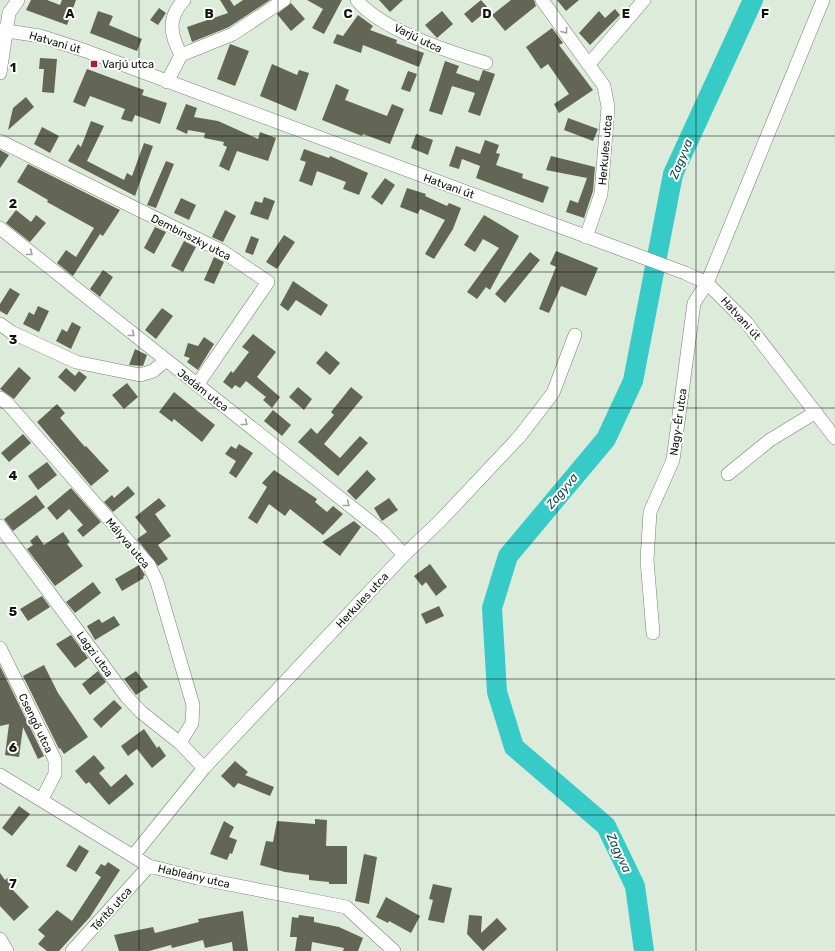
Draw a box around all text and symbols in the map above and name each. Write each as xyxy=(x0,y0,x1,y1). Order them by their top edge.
text: A xyxy=(65,6,75,21)
text: B xyxy=(204,6,214,21)
text: C xyxy=(343,6,353,21)
text: D xyxy=(482,6,492,21)
text: E xyxy=(622,6,630,21)
text: F xyxy=(761,6,769,21)
street label: Varjú utca xyxy=(392,21,444,56)
one-way arrow xyxy=(560,27,567,34)
street label: Hatvani út xyxy=(28,29,83,56)
place label: Varjú utca xyxy=(102,58,154,71)
marker: Varjú utca xyxy=(89,59,99,69)
text: 1 xyxy=(10,60,16,75)
street label: Herkules utca xyxy=(596,114,615,186)
water label: Zagyva xyxy=(666,137,695,182)
street label: Hatvani út xyxy=(422,171,477,202)
text: 2 xyxy=(9,196,17,211)
street label: Dembinszky utca xyxy=(149,212,233,263)
one-way arrow xyxy=(26,248,33,255)
street label: Hatvani út xyxy=(718,294,764,343)
one-way arrow xyxy=(127,330,134,337)
text: 3 xyxy=(9,332,18,347)
street label: Jedám utca xyxy=(175,366,231,414)
street label: Nagy-Ér utca xyxy=(667,388,690,457)
one-way arrow xyxy=(241,418,248,425)
text: 4 xyxy=(9,468,18,483)
water label: Zagyva xyxy=(543,471,581,512)
one-way arrow xyxy=(342,499,349,506)
street label: Mályva utca xyxy=(103,516,152,571)
street label: Herkules utca xyxy=(334,570,391,631)
text: 5 xyxy=(9,604,17,619)
street label: Lagzi utca xyxy=(74,629,115,679)
street label: Csengő utca xyxy=(16,691,56,755)
text: 6 xyxy=(9,740,18,755)
water label: Zagyva xyxy=(603,830,634,875)
street label: Hableány utca xyxy=(157,862,231,891)
text: 7 xyxy=(9,876,17,891)
street label: Térítő utca xyxy=(88,885,135,934)

